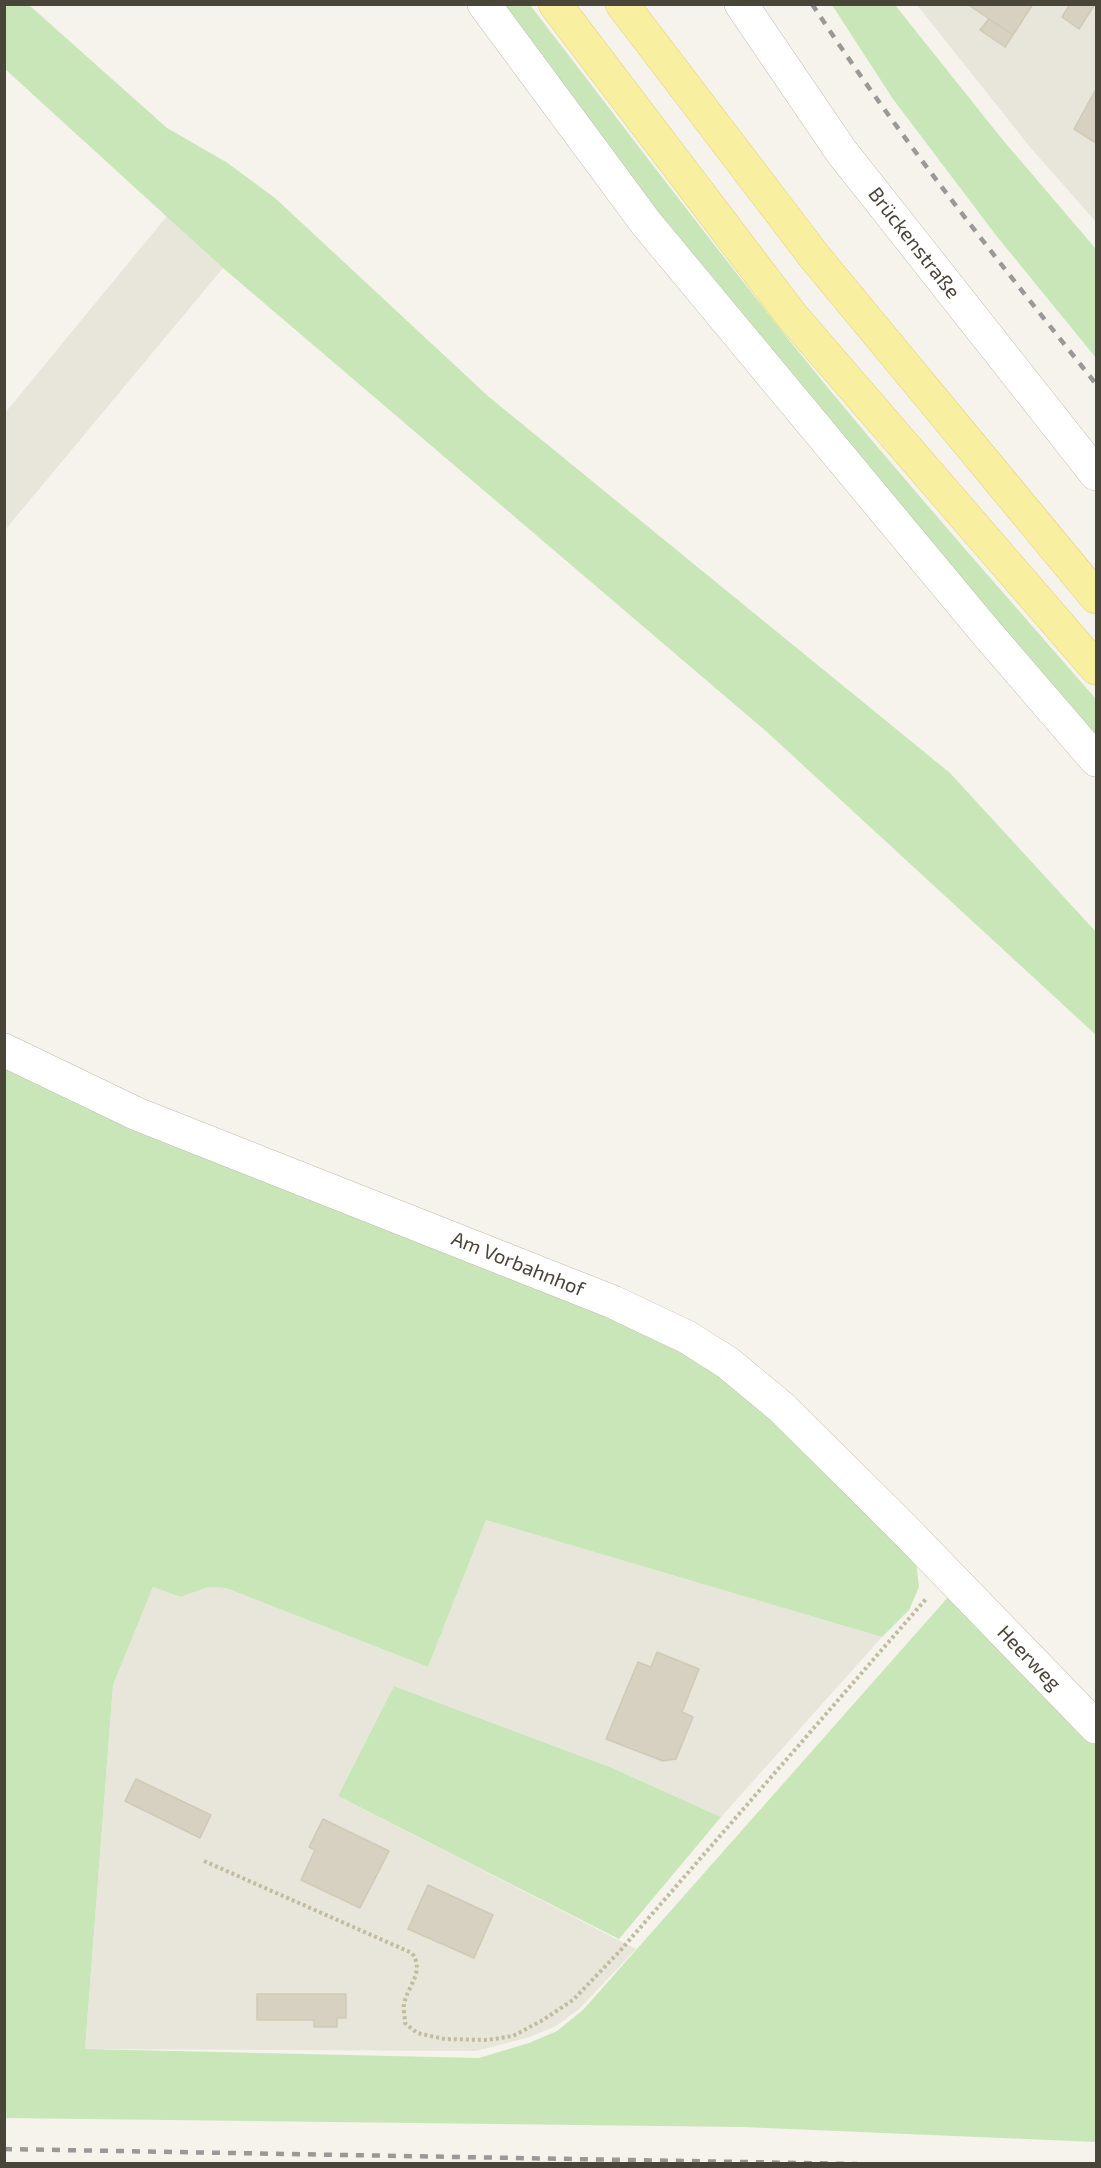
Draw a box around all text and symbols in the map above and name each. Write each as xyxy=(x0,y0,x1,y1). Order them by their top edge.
street label: Brückenstraße xyxy=(863,182,965,304)
street label: Am Vorbahnhof xyxy=(448,1226,588,1302)
street label: Heerweg xyxy=(992,1620,1066,1696)

